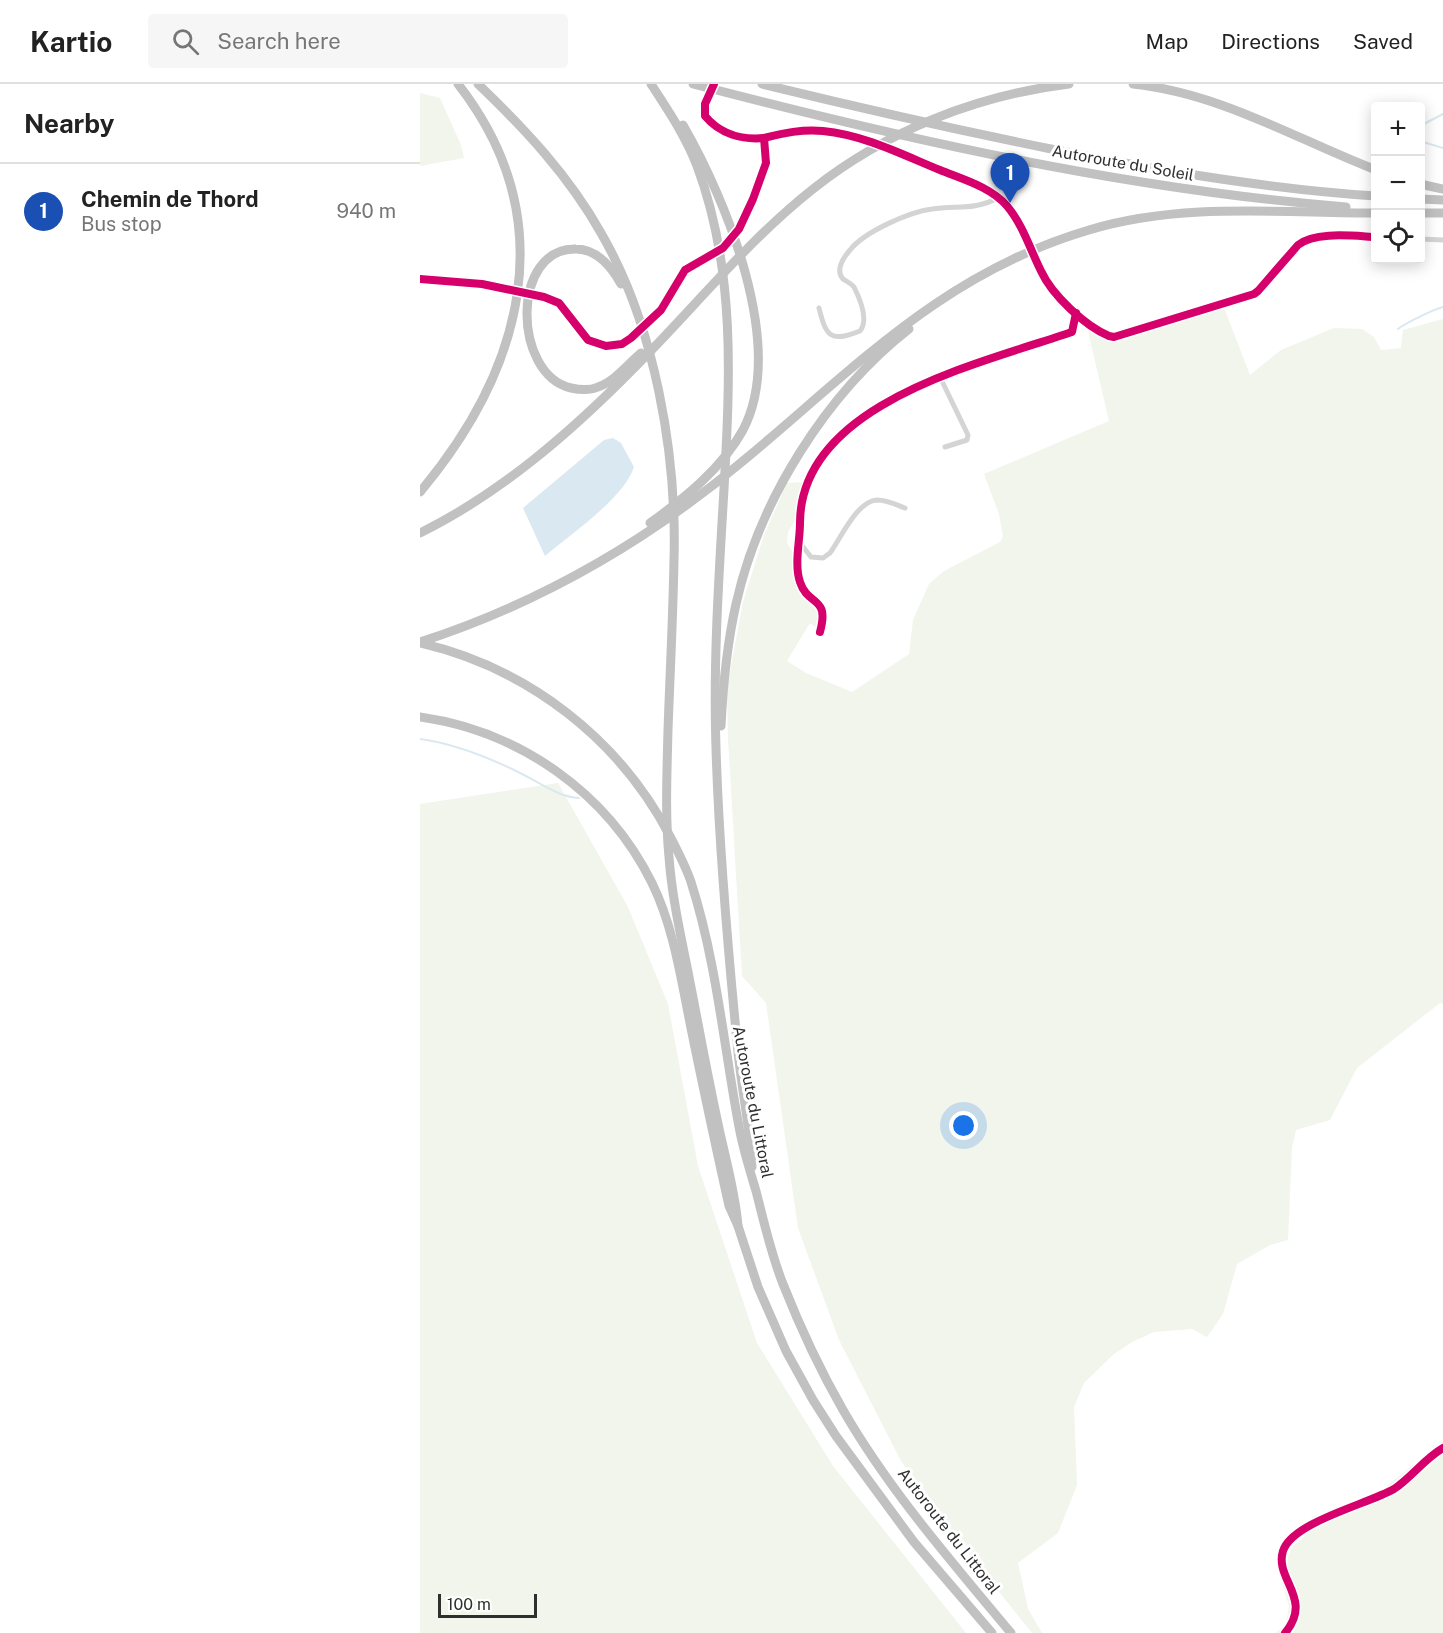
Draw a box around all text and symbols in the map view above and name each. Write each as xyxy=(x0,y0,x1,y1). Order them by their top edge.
search box xyxy=(148,14,568,68)
text: Kartio xyxy=(30,25,112,58)
icon: search xyxy=(169,25,202,58)
text: Search here xyxy=(217,28,341,54)
text: Map xyxy=(1146,29,1188,54)
text: Directions xyxy=(1221,29,1320,54)
text: Saved xyxy=(1353,29,1413,54)
map controls xyxy=(1371,102,1425,264)
button: + xyxy=(1371,102,1425,156)
text: Nearby xyxy=(24,108,114,139)
street label: Autoroute du Soleil xyxy=(1051,141,1195,185)
pin: 1 xyxy=(990,154,1030,203)
button: − xyxy=(1371,156,1425,210)
text: Chemin de Thord xyxy=(81,186,259,212)
text: 1 xyxy=(39,199,48,223)
text: 940 m xyxy=(337,199,396,223)
button: locate xyxy=(1371,210,1425,264)
text: Bus stop xyxy=(81,212,162,236)
street label: Autoroute du Littoral xyxy=(729,1024,777,1180)
your location xyxy=(949,1111,978,1140)
street label: Autoroute du Littoral xyxy=(894,1464,1004,1598)
scale bar xyxy=(438,1591,537,1618)
text: 100 m xyxy=(447,1595,491,1614)

